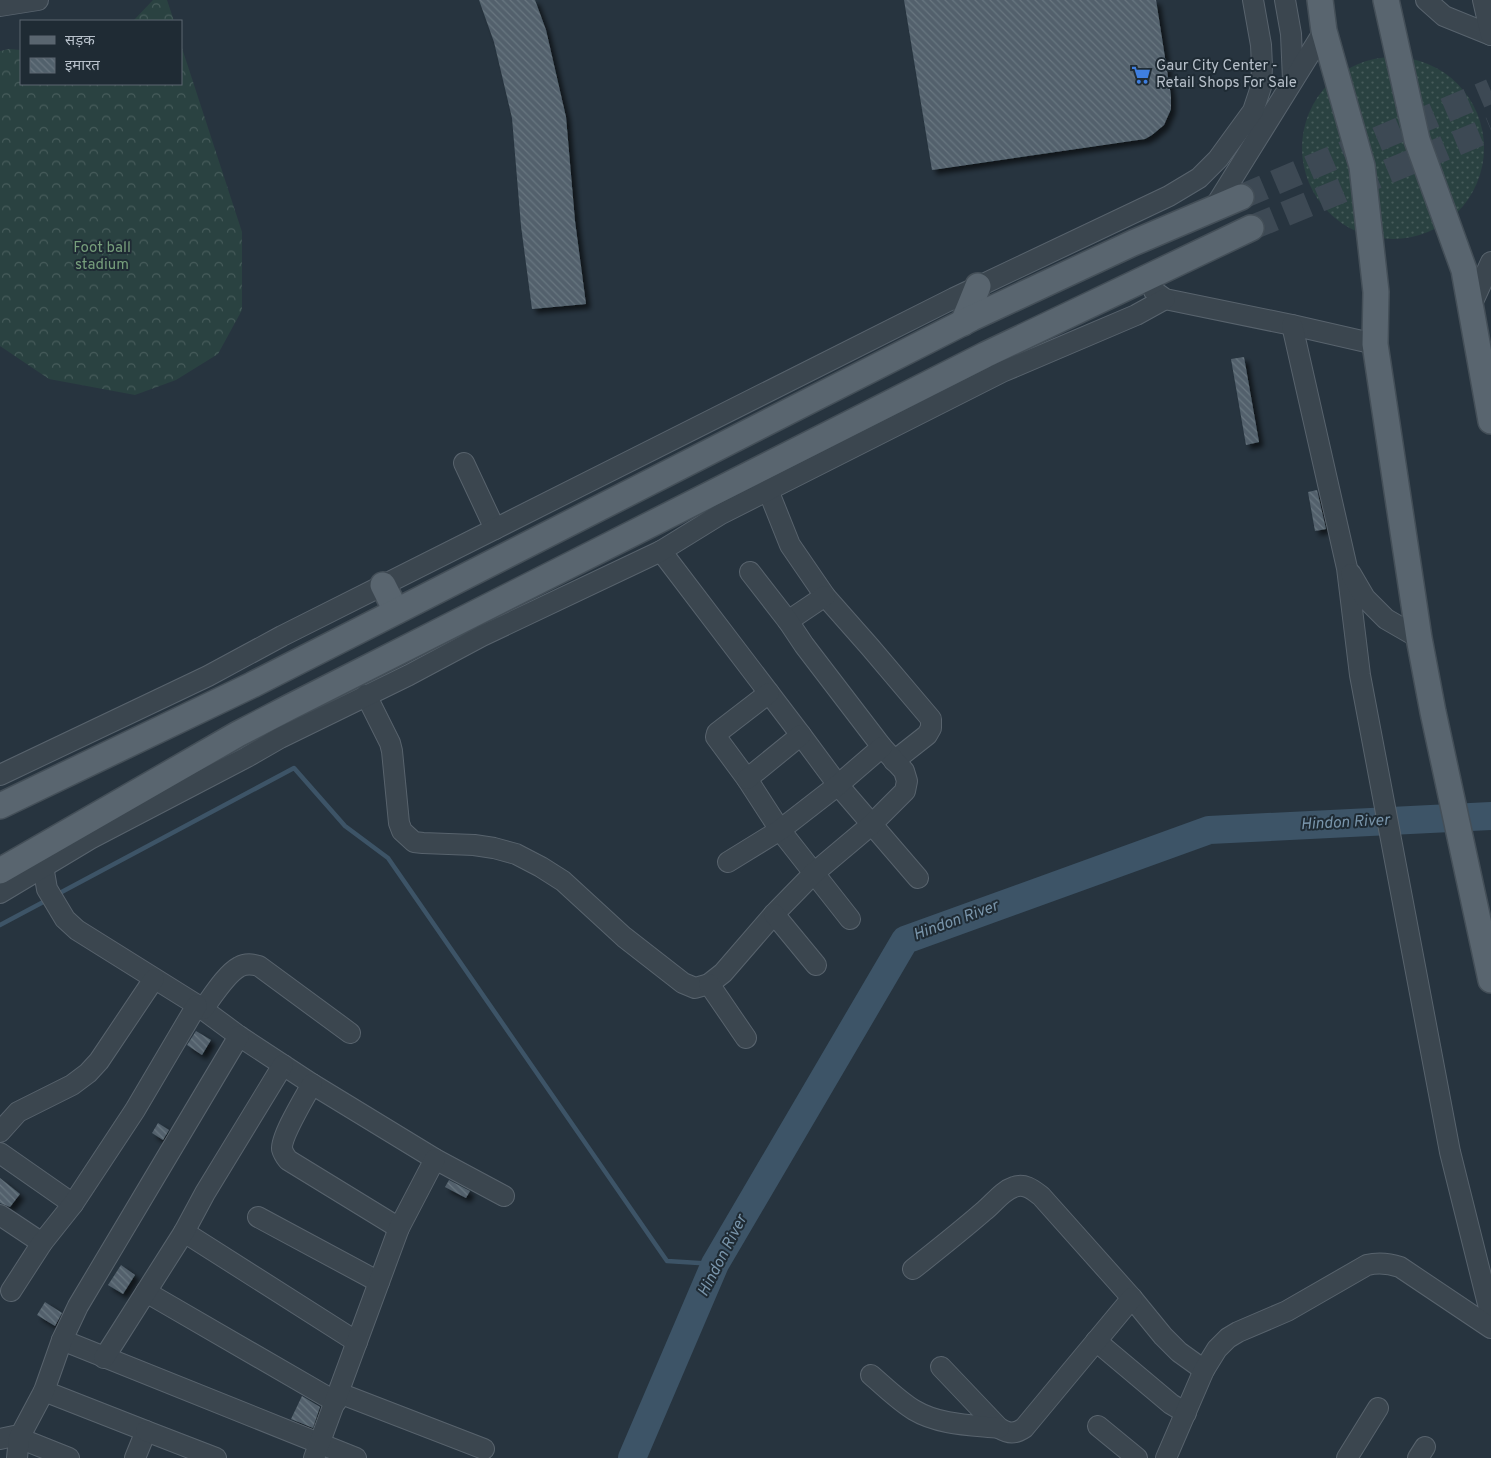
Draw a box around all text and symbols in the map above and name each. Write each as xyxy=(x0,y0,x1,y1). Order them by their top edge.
legend xyxy=(20,20,182,85)
text: सड़क xyxy=(65,32,95,51)
text: इमारत xyxy=(65,57,100,76)
place label: Gaur City Center - Retail Shops For Sale xyxy=(1156,57,1297,93)
supermarket icon: Gaur City Center - Retail Shops For Sale xyxy=(1130,64,1152,86)
park label: Foot ball stadium xyxy=(73,239,131,275)
water label: Hindon River xyxy=(1300,811,1392,835)
water label: Hindon River xyxy=(911,896,1003,946)
water label: Hindon River xyxy=(694,1210,753,1300)

